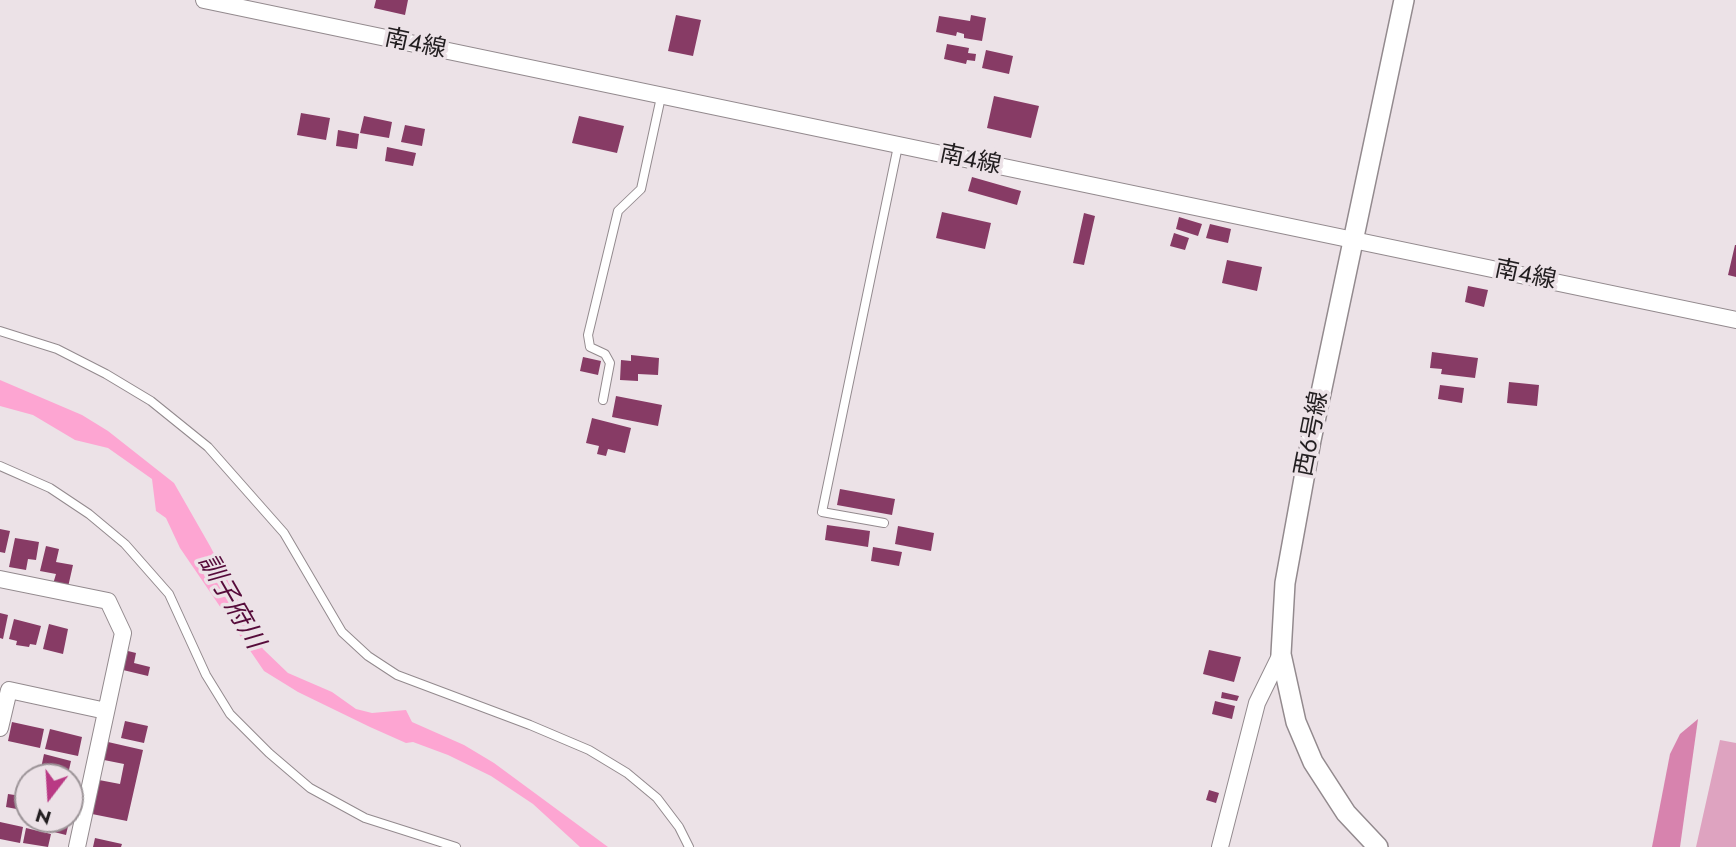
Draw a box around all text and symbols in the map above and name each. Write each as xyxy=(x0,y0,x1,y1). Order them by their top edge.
street label: 南4線 xyxy=(382,24,448,66)
street label: 南4線 xyxy=(937,140,1003,182)
street label: 南4線 xyxy=(1492,255,1558,297)
street label: 西6号線 xyxy=(1291,389,1335,479)
water label: 訓子府川 xyxy=(190,549,270,655)
north arrow xyxy=(14,763,84,833)
text: N xyxy=(32,802,54,832)

